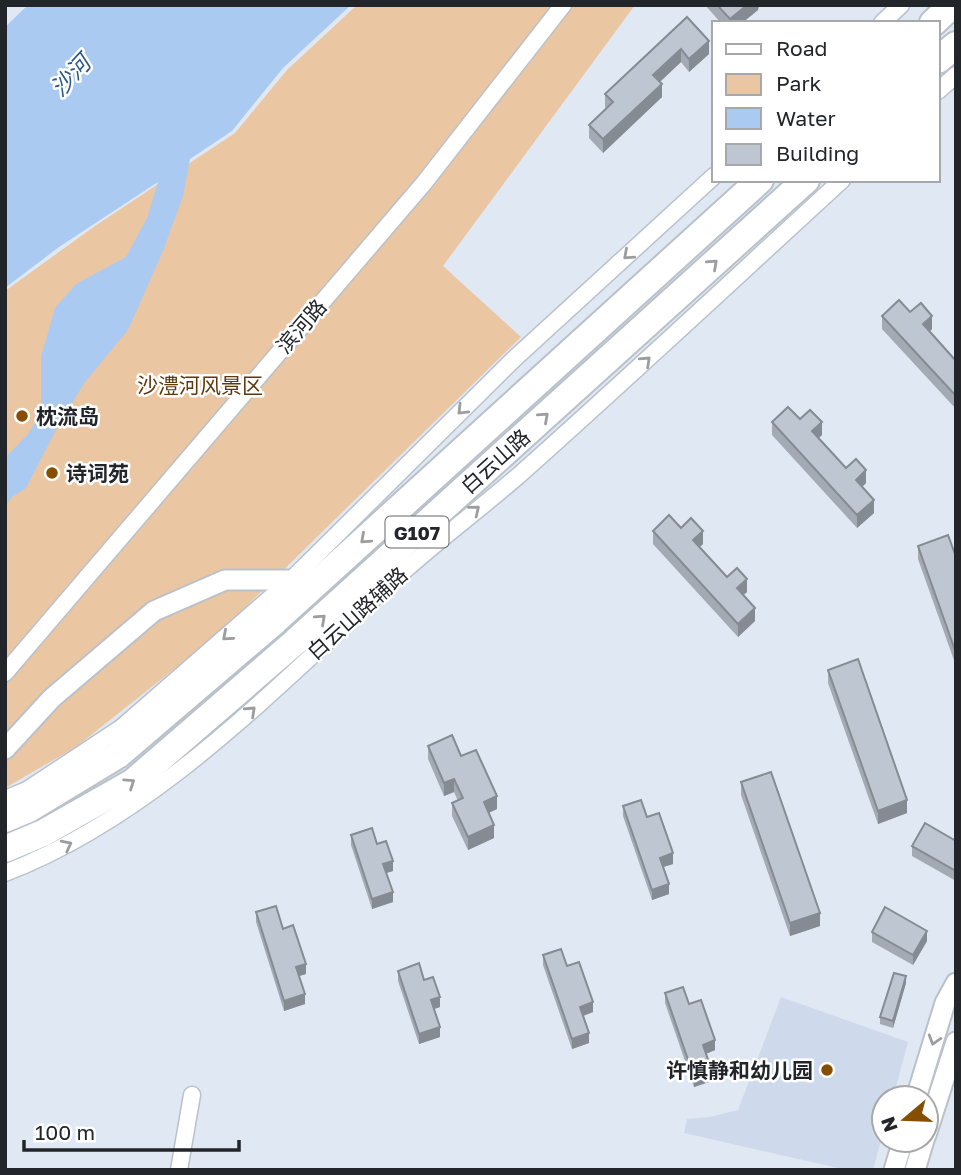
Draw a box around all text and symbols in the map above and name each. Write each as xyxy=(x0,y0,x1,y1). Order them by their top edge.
legend xyxy=(712,21,940,182)
text: Road xyxy=(776,35,827,61)
water label: 沙河 xyxy=(44,46,99,101)
text: Park xyxy=(776,70,822,96)
text: Water xyxy=(776,105,836,131)
text: Building xyxy=(776,140,859,166)
one-way arrow xyxy=(623,247,636,259)
one-way arrow xyxy=(705,260,718,272)
street label: 滨河路 xyxy=(271,294,331,358)
one-way arrow xyxy=(638,357,651,369)
park label: 沙澧河风景区 xyxy=(137,372,263,398)
one-way arrow xyxy=(457,402,470,415)
place label: 枕流岛 xyxy=(36,403,99,429)
marker: 枕流岛 xyxy=(14,408,30,424)
one-way arrow xyxy=(536,413,549,425)
street label: 白云山路 xyxy=(455,423,535,499)
place label: 诗词苑 xyxy=(66,460,129,486)
marker: 诗词苑 xyxy=(44,465,60,481)
one-way arrow xyxy=(467,506,479,519)
road number: G107 xyxy=(386,516,448,548)
one-way arrow xyxy=(360,531,373,543)
street label: 白云山路辅路 xyxy=(301,561,413,665)
one-way arrow xyxy=(313,614,326,627)
one-way arrow xyxy=(222,628,235,640)
one-way arrow xyxy=(242,707,255,719)
one-way arrow xyxy=(122,779,135,791)
one-way arrow xyxy=(60,839,72,853)
one-way arrow xyxy=(927,1033,942,1045)
place label: 许慎静和幼儿园 xyxy=(666,1057,813,1083)
marker: 许慎静和幼儿园 xyxy=(819,1062,835,1078)
north arrow xyxy=(870,1084,940,1154)
scale bar xyxy=(24,1108,240,1152)
text: N xyxy=(875,1114,902,1135)
text: 100 m xyxy=(35,1119,95,1145)

